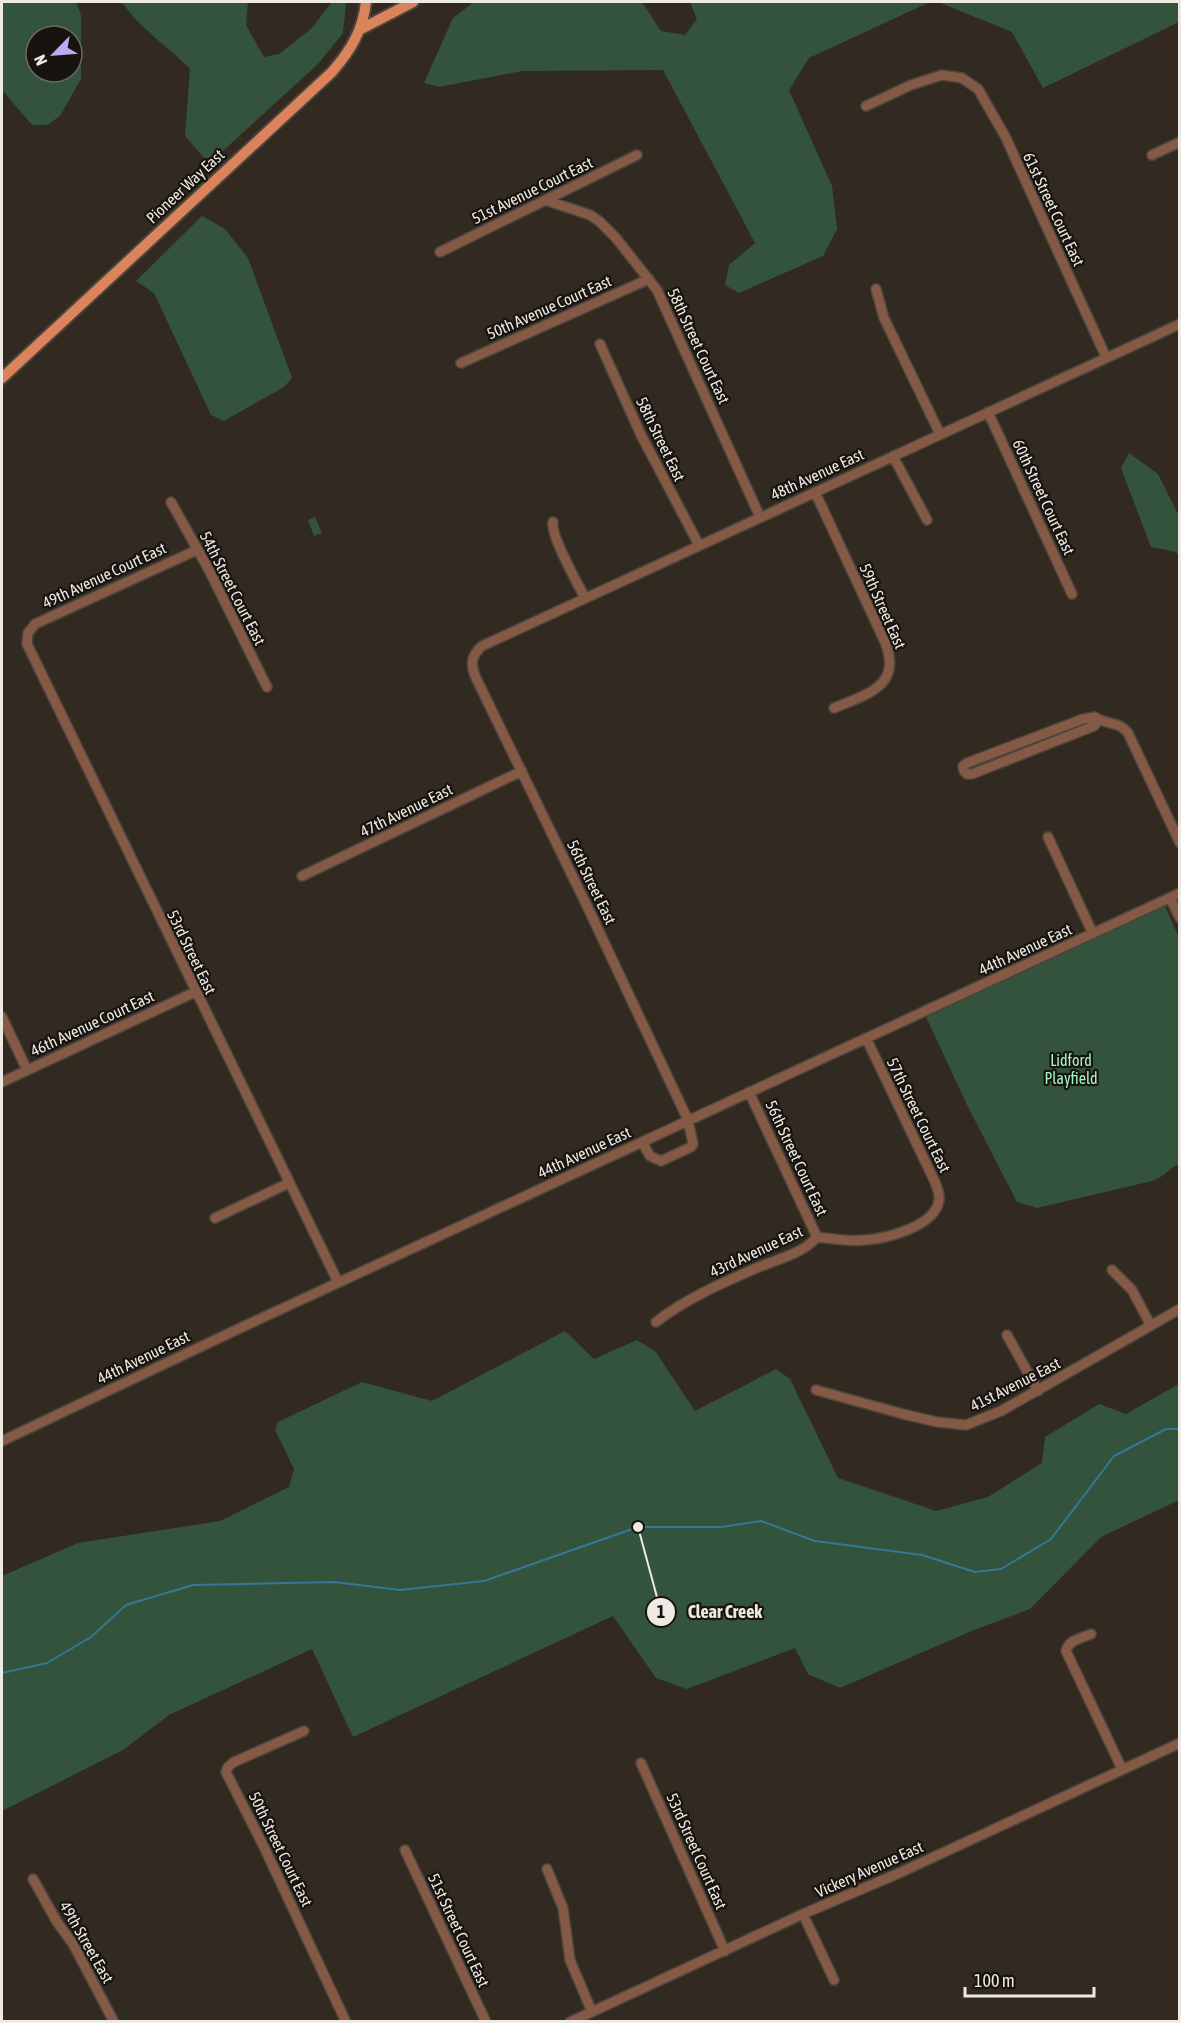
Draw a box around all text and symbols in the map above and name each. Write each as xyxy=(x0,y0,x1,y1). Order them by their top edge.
north arrow xyxy=(24,24,84,84)
text: N xyxy=(30,52,51,68)
street label: Pioneer Way East xyxy=(142,145,229,227)
street label: 61st Street Court East xyxy=(1020,149,1088,269)
street label: 51st Avenue Court East xyxy=(469,153,596,227)
street label: 50th Avenue Court East xyxy=(484,271,614,343)
street label: 58th Street Court East xyxy=(664,285,734,407)
street label: 58th Street East xyxy=(633,394,689,484)
street label: 60th Street Court East xyxy=(1009,436,1079,558)
street label: 48th Avenue East xyxy=(768,444,867,503)
street label: 54th Street Court East xyxy=(197,528,270,648)
street label: 49th Avenue Court East xyxy=(39,538,169,612)
street label: 59th Street East xyxy=(856,561,910,652)
street label: 47th Avenue East xyxy=(357,780,456,840)
street label: 56th Street East xyxy=(564,837,620,927)
street label: 53rd Street East xyxy=(164,907,220,997)
street label: 44th Avenue East xyxy=(976,919,1075,978)
street label: 46th Avenue Court East xyxy=(27,986,157,1060)
park label: Lidford Playfield xyxy=(1044,1051,1098,1088)
street label: 57th Street Court East xyxy=(883,1055,955,1176)
street label: 56th Street Court East xyxy=(762,1097,832,1219)
street label: 44th Avenue East xyxy=(535,1122,634,1181)
street label: 43rd Avenue East xyxy=(707,1221,806,1280)
street label: 44th Avenue East xyxy=(94,1327,193,1387)
street label: 41st Avenue East xyxy=(967,1353,1063,1414)
callout: Clear Creek xyxy=(646,1594,774,1630)
text: 1 xyxy=(657,1601,665,1622)
text: Clear Creek xyxy=(688,1601,763,1622)
street label: 50th Street Court East xyxy=(245,1789,317,1910)
street label: 53rd Street Court East xyxy=(663,1790,731,1912)
street label: Vickery Avenue East xyxy=(812,1837,926,1902)
street label: 51st Street Court East xyxy=(425,1870,493,1990)
street label: 49th Street East xyxy=(56,1898,118,1986)
scale bar xyxy=(965,1960,1094,1998)
text: 100 m xyxy=(974,1970,1015,1991)

